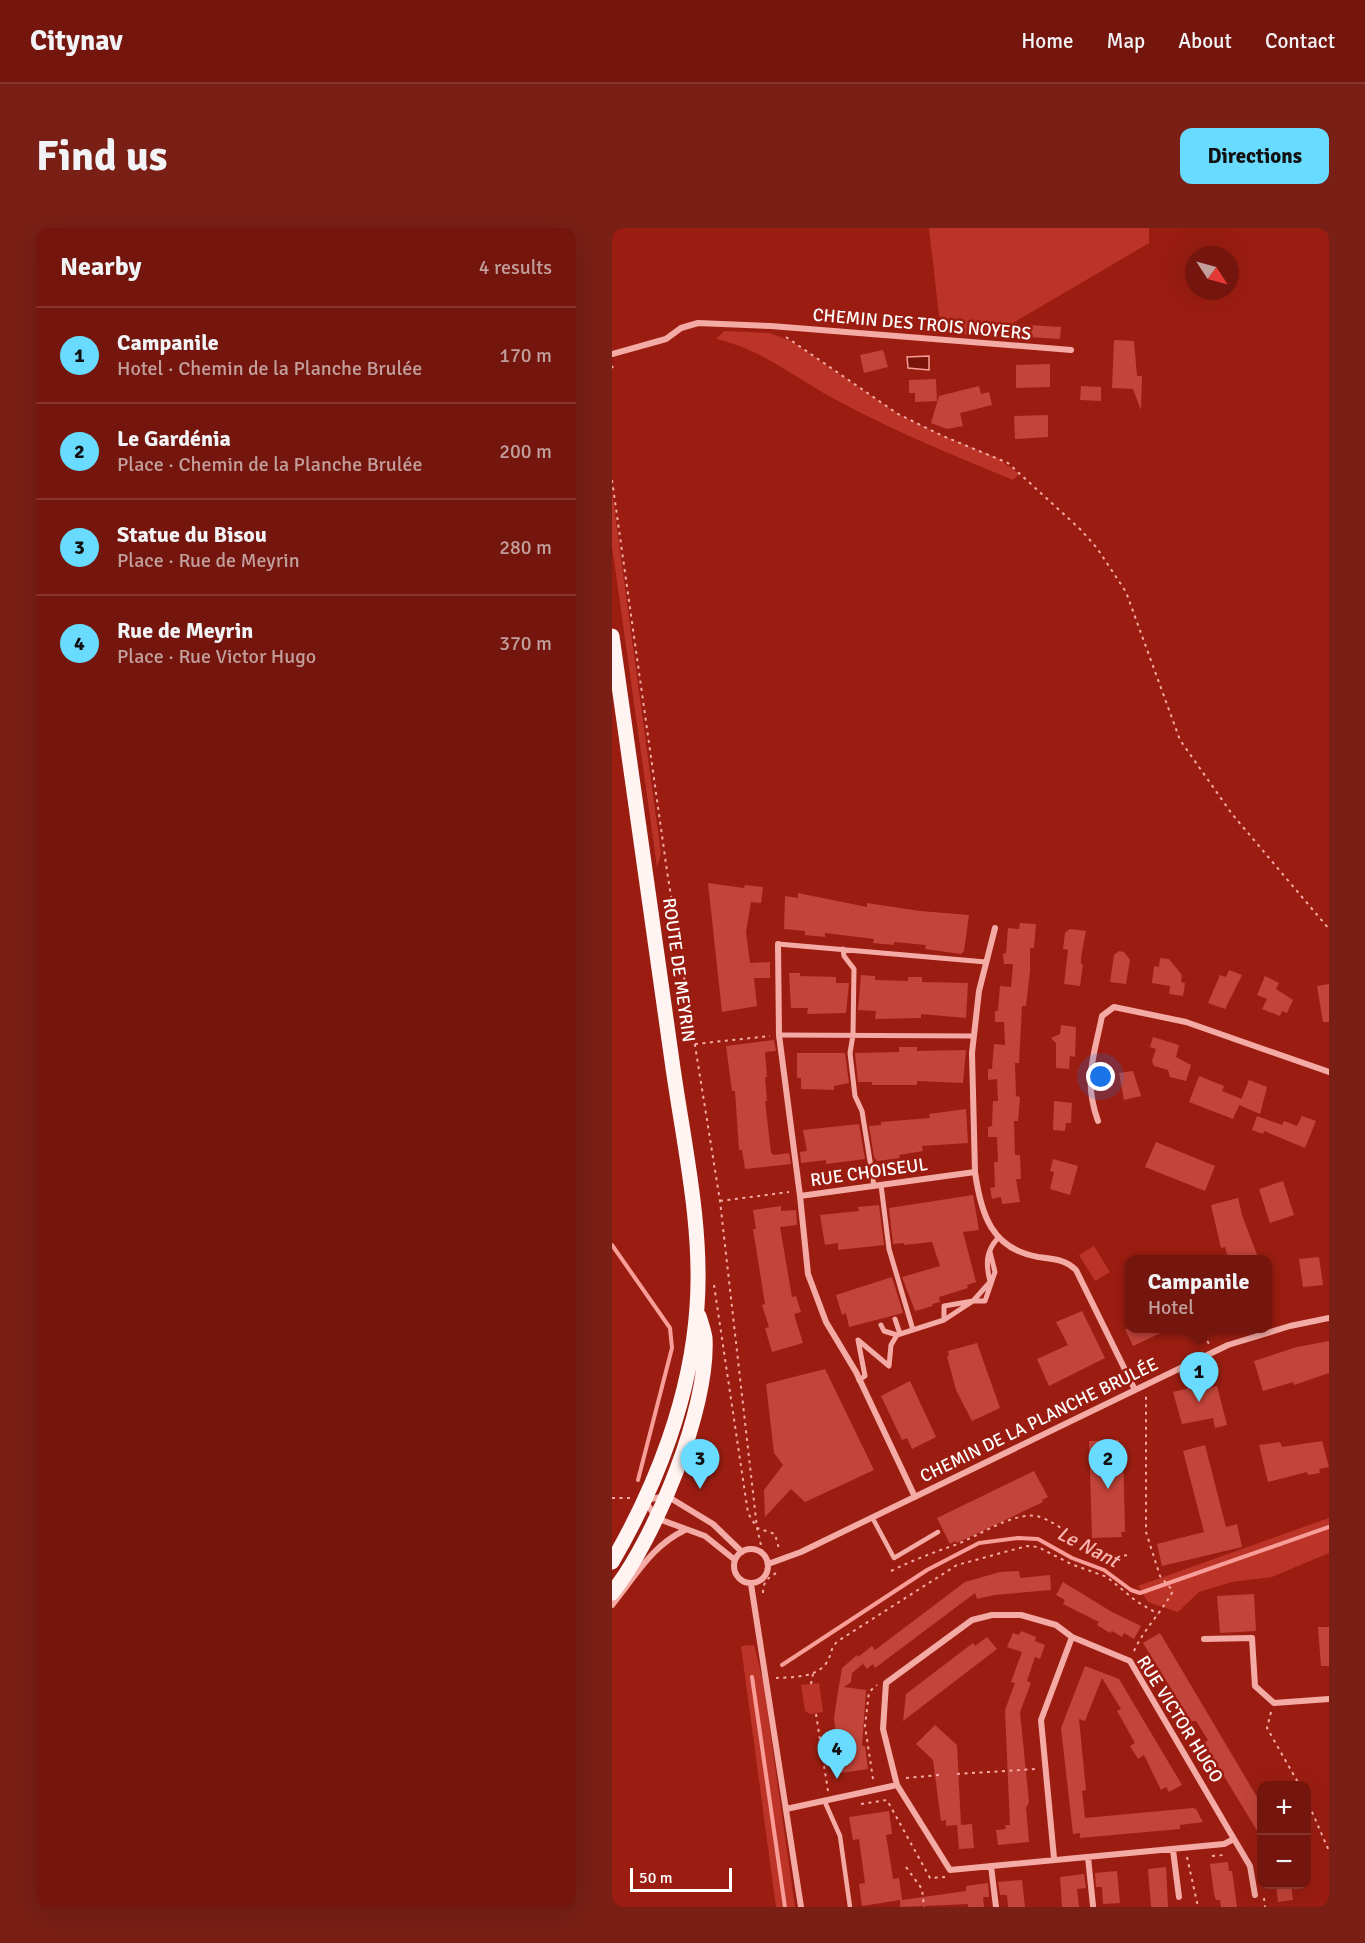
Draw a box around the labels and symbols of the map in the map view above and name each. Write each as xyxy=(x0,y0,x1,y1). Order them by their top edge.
north arrow xyxy=(1185,246,1239,300)
street label: CHEMIN DES TROIS NOYERS xyxy=(812,303,1032,345)
street label: ROUTE DE MEYRIN xyxy=(658,897,700,1043)
your location xyxy=(1086,1062,1115,1091)
street label: RUE CHOISEUL xyxy=(809,1153,929,1191)
pin: 1 xyxy=(1180,1352,1218,1402)
street label: CHEMIN DE LA PLANCHE BRULÉE xyxy=(916,1353,1162,1487)
pin: 3 xyxy=(680,1440,719,1489)
pin: 2 xyxy=(1088,1440,1128,1489)
water label: Le Nant xyxy=(1053,1521,1125,1574)
street label: RUE VICTOR HUGO xyxy=(1132,1651,1228,1787)
pin: 4 xyxy=(818,1730,856,1779)
scale bar xyxy=(630,1865,732,1892)

